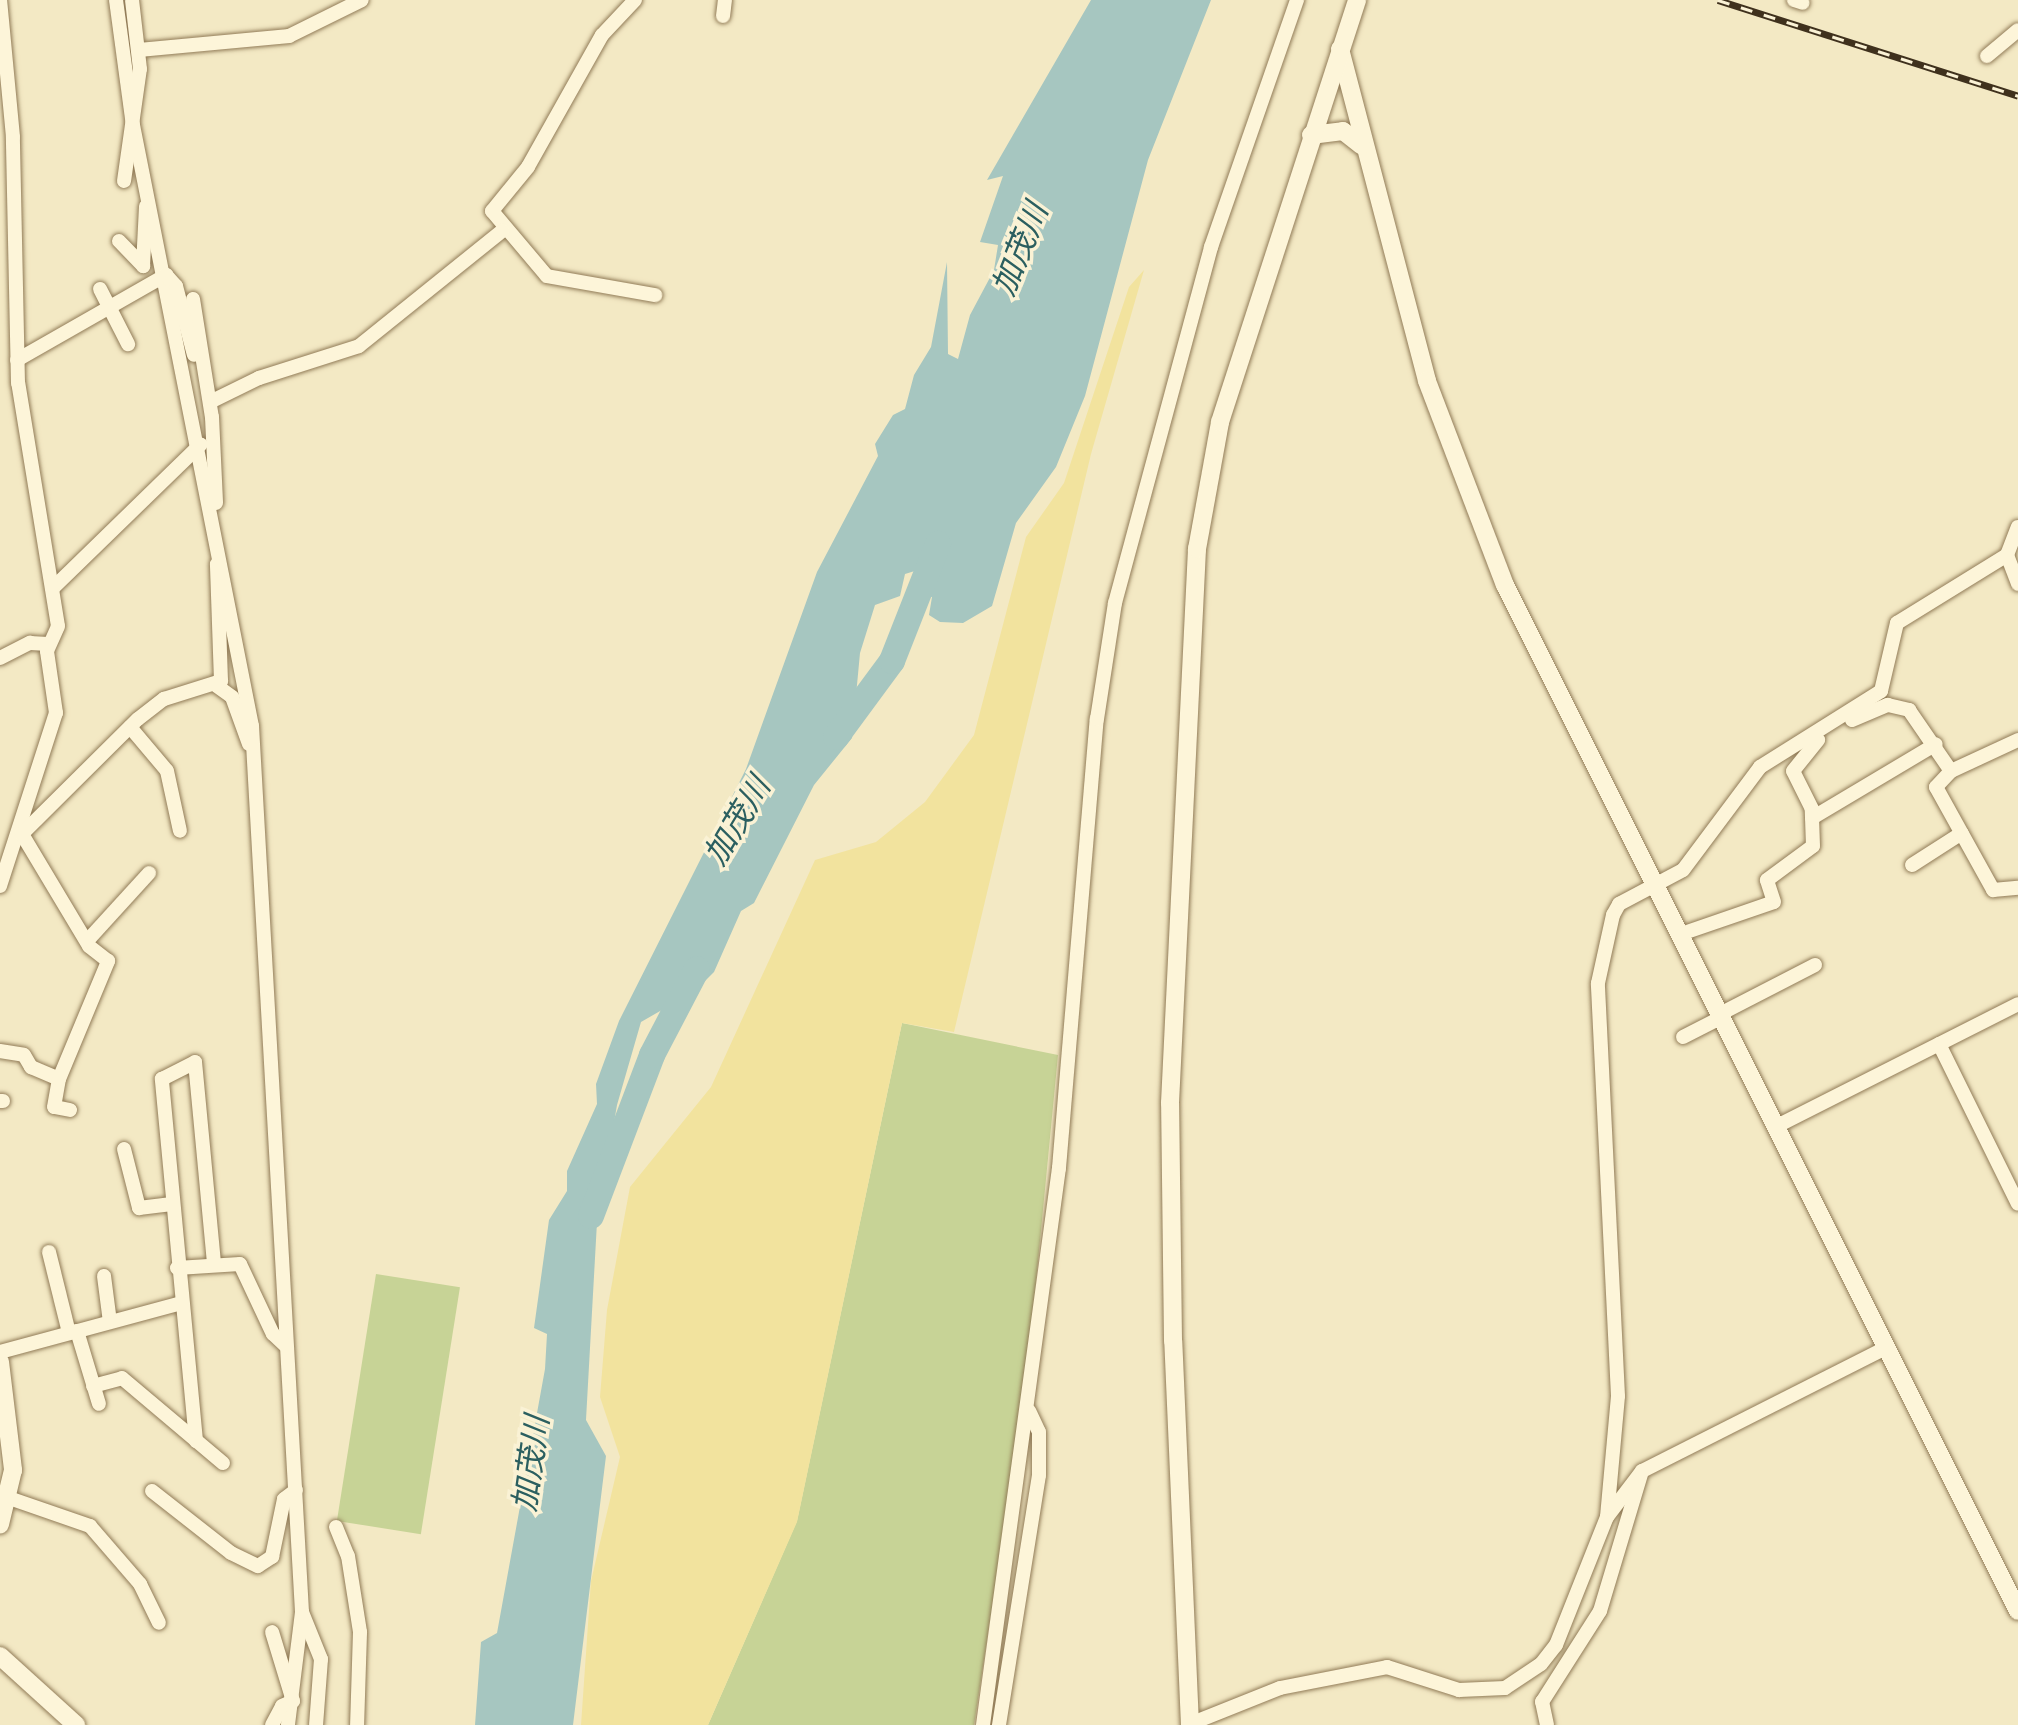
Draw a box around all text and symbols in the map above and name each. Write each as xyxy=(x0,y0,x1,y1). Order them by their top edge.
water label: 加茂川 xyxy=(986,198,1058,302)
water label: 加茂川 xyxy=(698,771,780,873)
water label: 加茂川 xyxy=(507,1414,559,1514)

